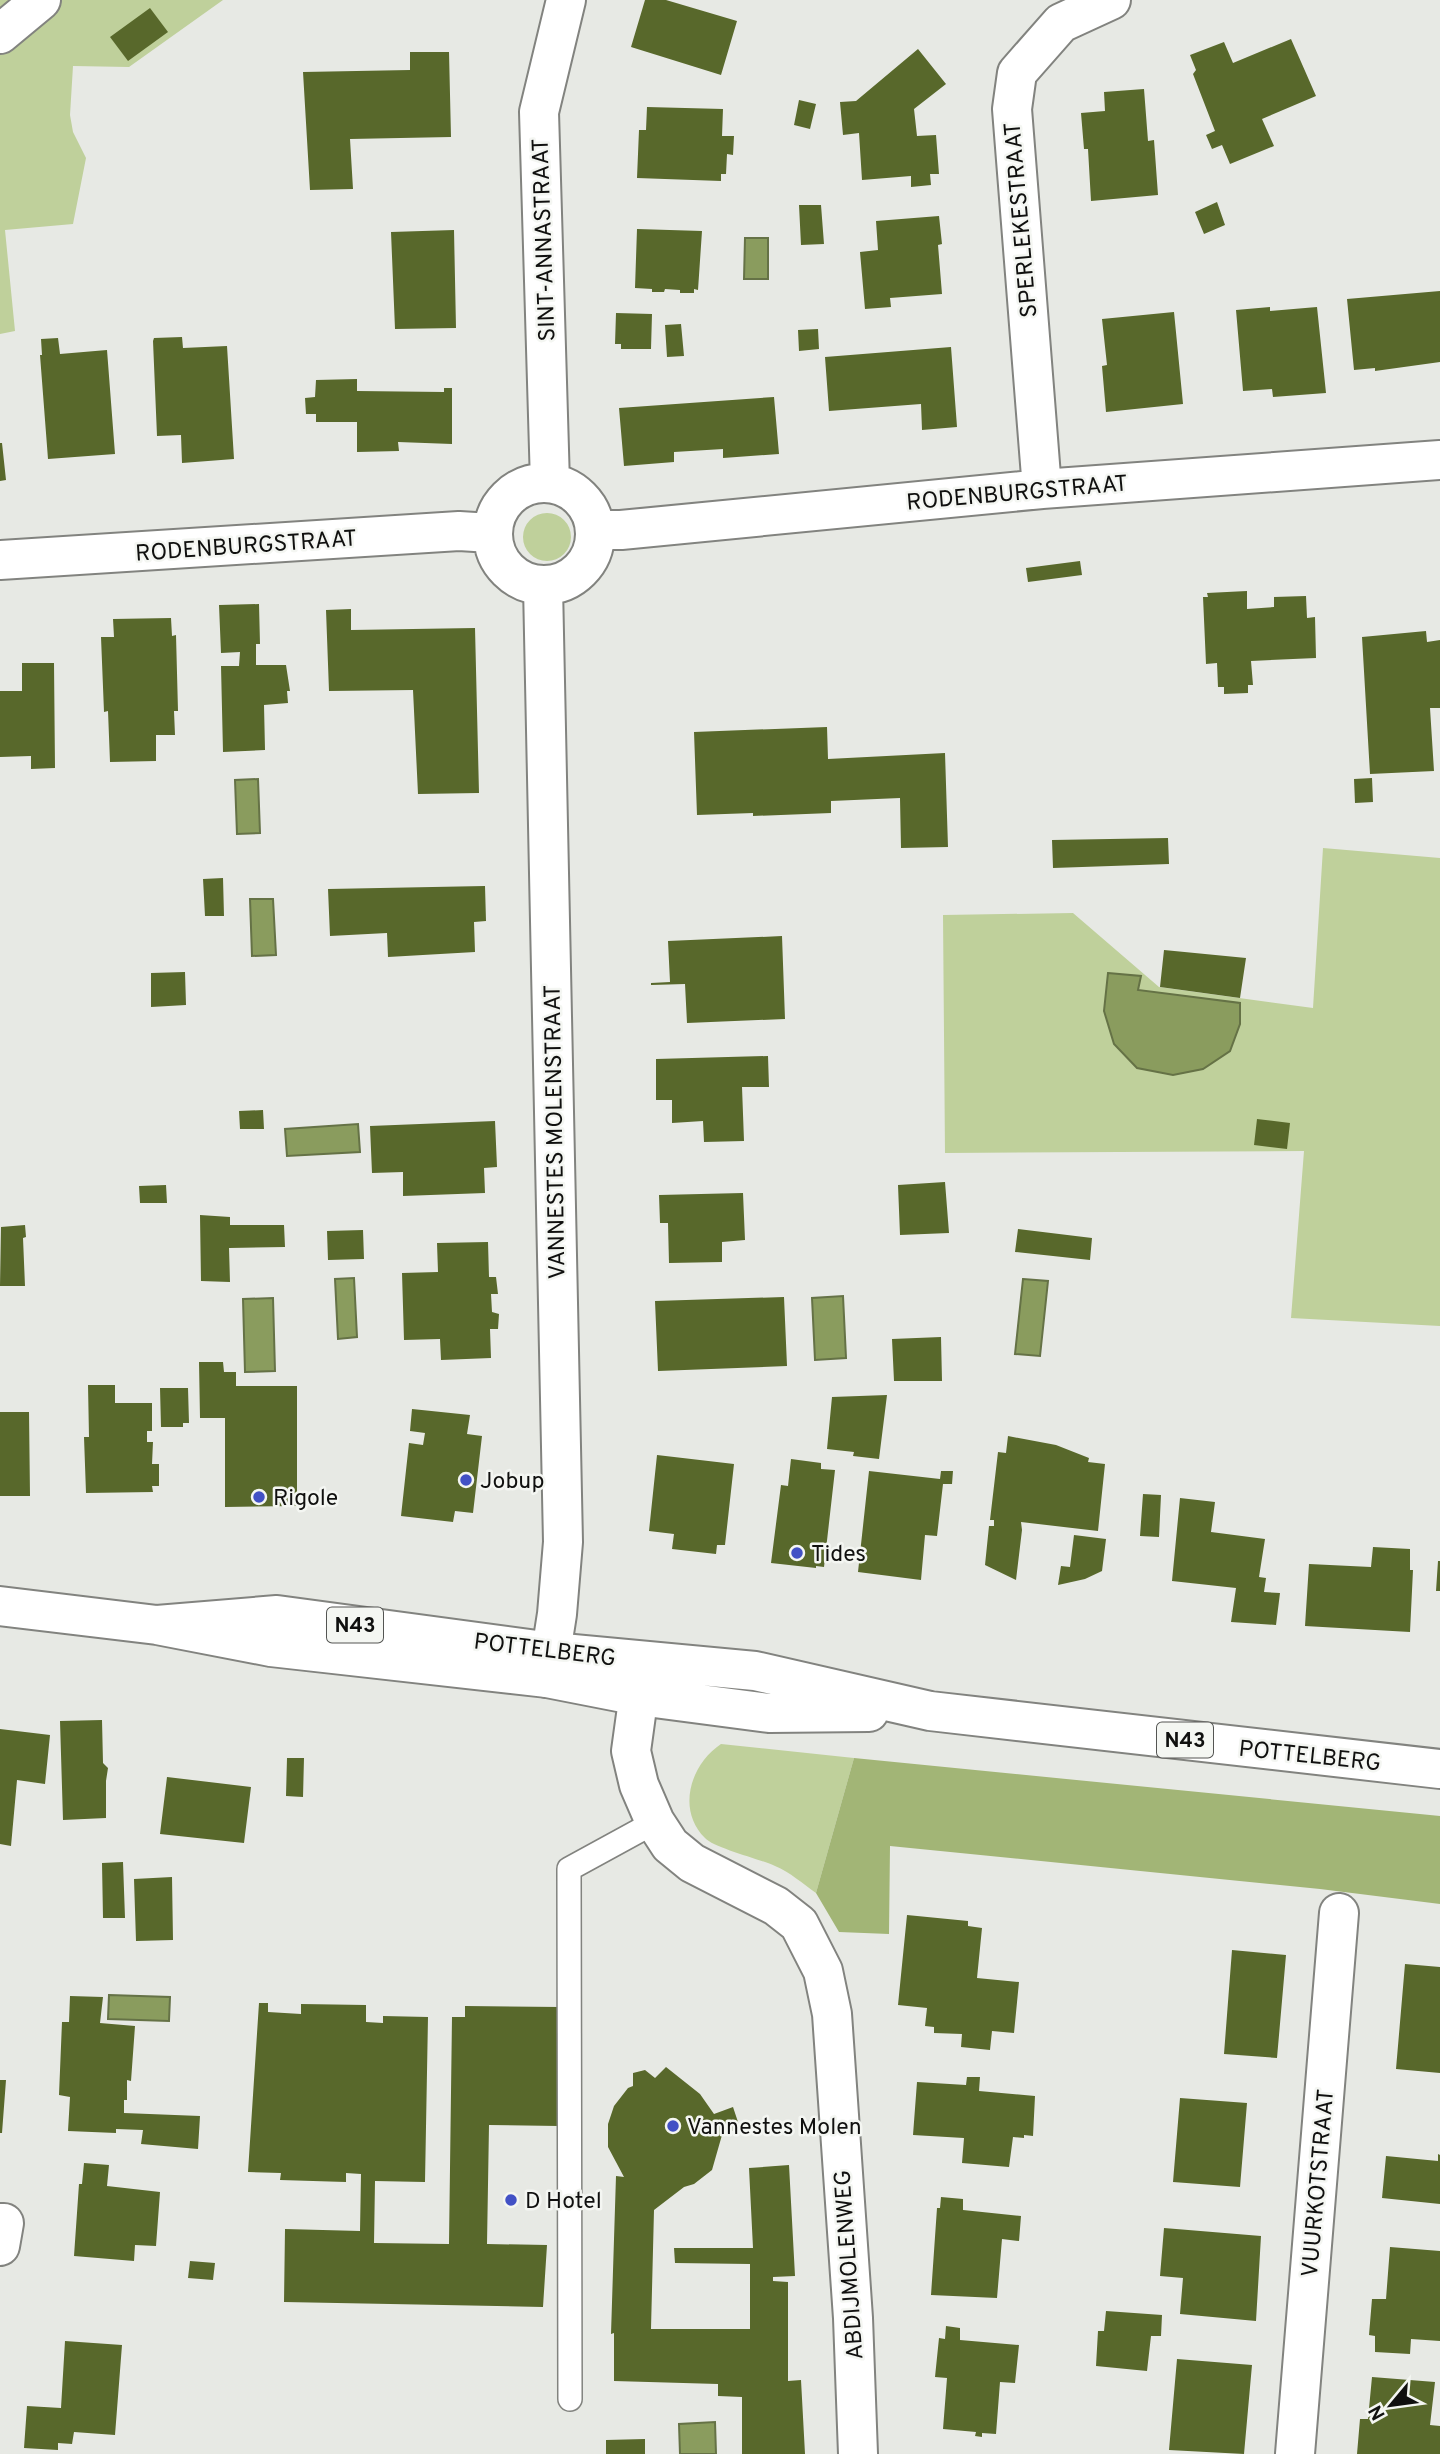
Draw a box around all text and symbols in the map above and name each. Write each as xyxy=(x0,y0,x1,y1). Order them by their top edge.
street label: SPERLEKESTRAAT xyxy=(1000,121,1045,319)
street label: SINT-ANNASTRAAT xyxy=(527,138,564,342)
street label: RODENBURGSTRAAT xyxy=(905,470,1129,519)
street label: RODENBURGSTRAAT xyxy=(134,525,358,570)
street label: VANNESTES MOLENSTRAAT xyxy=(539,984,574,1280)
place label: Jobup xyxy=(480,1468,544,1497)
marker: Jobup xyxy=(458,1472,474,1488)
place label: Rigole xyxy=(273,1485,338,1514)
marker: Rigole xyxy=(251,1489,267,1505)
place label: Tides xyxy=(811,1541,866,1570)
marker: Tides xyxy=(789,1545,805,1561)
road number: N43 xyxy=(327,1608,383,1642)
street label: POTTELBERG xyxy=(472,1628,617,1675)
road number: N43 xyxy=(1157,1722,1213,1758)
street label: POTTELBERG xyxy=(1237,1736,1382,1779)
street label: VUURKOTSTRAAT xyxy=(1297,2088,1342,2278)
place label: Vannestes Molen xyxy=(687,2114,862,2143)
marker: Vannestes Molen xyxy=(665,2118,681,2134)
street label: ABDIJMOLENWEG xyxy=(829,2169,872,2361)
place label: D Hotel xyxy=(525,2188,602,2217)
marker: D Hotel xyxy=(503,2192,519,2208)
north arrow xyxy=(1356,2370,1426,2440)
text: N xyxy=(1364,2400,1392,2424)

